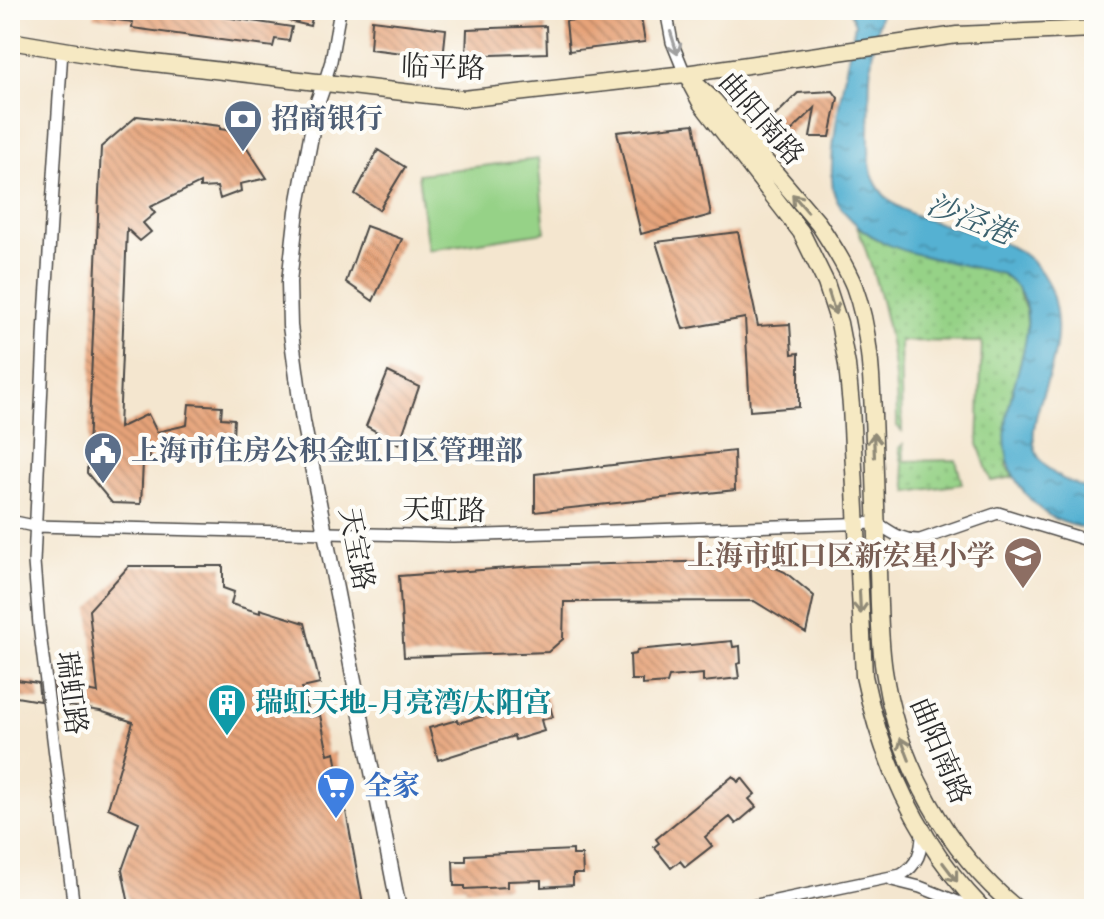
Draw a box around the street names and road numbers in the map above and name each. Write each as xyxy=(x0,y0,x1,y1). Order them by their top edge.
street label: 临平路 xyxy=(400,49,486,87)
street label: 曲阳南路 xyxy=(711,65,811,173)
street label: 天虹路 xyxy=(402,493,486,529)
street label: 天宝路 xyxy=(331,504,381,594)
street label: 瑞虹路 xyxy=(49,649,93,737)
street label: 曲阳南路 xyxy=(902,693,978,809)

